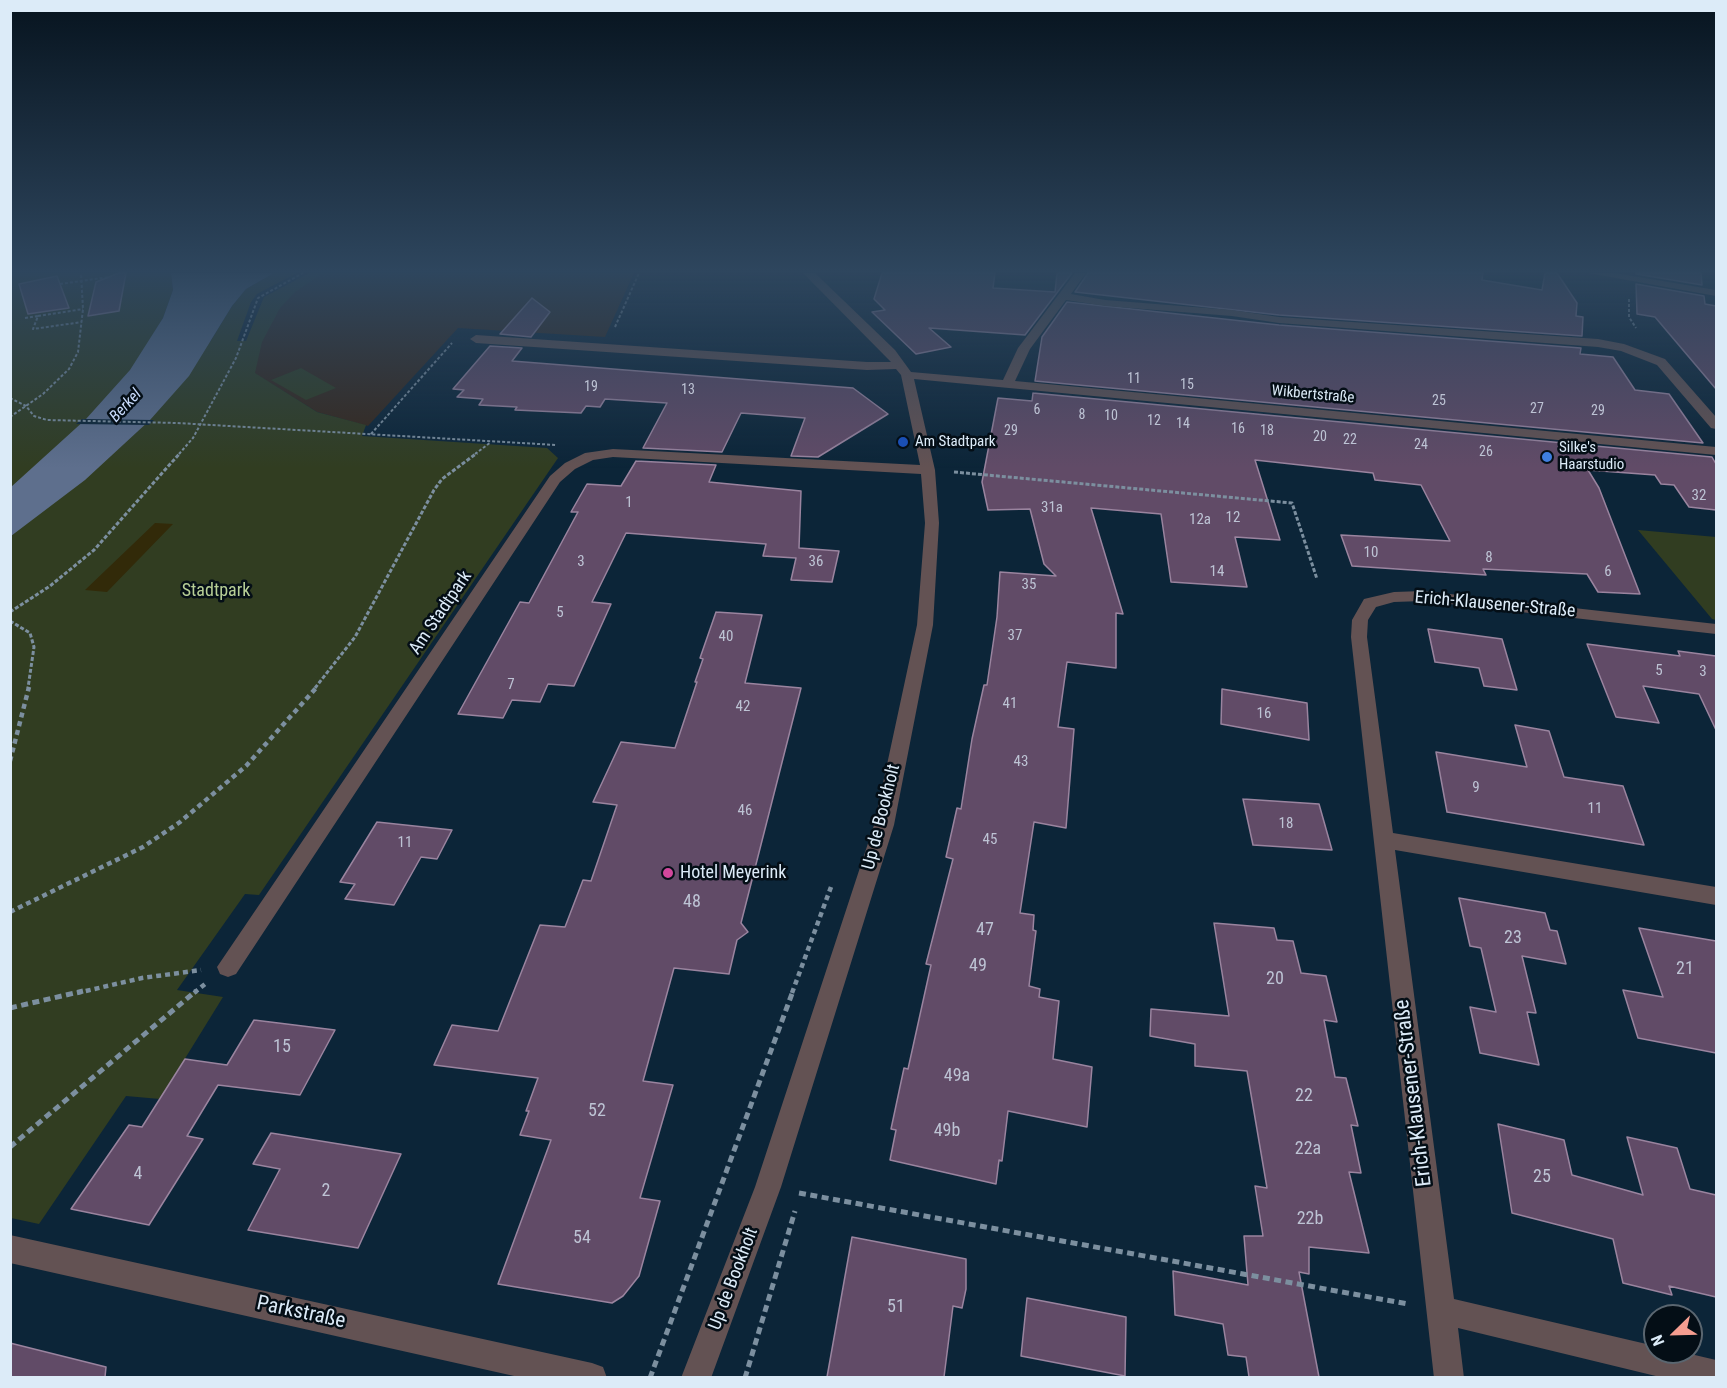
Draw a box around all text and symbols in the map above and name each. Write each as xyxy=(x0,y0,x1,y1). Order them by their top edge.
house number: 11 xyxy=(1127,371,1141,387)
house number: 15 xyxy=(1180,377,1194,393)
house number: 19 xyxy=(584,379,598,395)
house number: 13 xyxy=(681,382,695,398)
street label: Wikbertstraße xyxy=(1271,382,1355,408)
water label: Berkel xyxy=(106,386,146,426)
house number: 25 xyxy=(1432,393,1446,409)
house number: 27 xyxy=(1530,401,1544,417)
house number: 6 xyxy=(1034,402,1040,418)
house number: 29 xyxy=(1591,403,1605,419)
house number: 8 xyxy=(1079,407,1085,423)
house number: 10 xyxy=(1104,408,1118,424)
house number: 12 xyxy=(1147,413,1161,429)
house number: 14 xyxy=(1176,416,1190,432)
house number: 16 xyxy=(1231,421,1245,437)
house number: 29 xyxy=(1004,423,1018,439)
house number: 18 xyxy=(1260,423,1274,439)
house number: 20 xyxy=(1313,429,1327,445)
house number: 22 xyxy=(1343,432,1357,448)
place label: Am Stadtpark xyxy=(915,433,996,451)
marker: Am Stadtpark xyxy=(896,435,910,449)
house number: 24 xyxy=(1414,437,1428,453)
place label: Silke's Haarstudio xyxy=(1559,439,1624,474)
house number: 26 xyxy=(1479,444,1493,460)
marker: Silke's Haarstudio xyxy=(1540,450,1554,464)
house number: 32 xyxy=(1692,487,1706,505)
house number: 1 xyxy=(625,494,633,512)
house number: 31a xyxy=(1041,499,1063,517)
house number: 12 xyxy=(1226,509,1240,527)
house number: 12a xyxy=(1189,511,1211,529)
house number: 10 xyxy=(1364,544,1378,562)
house number: 8 xyxy=(1485,549,1493,567)
house number: 3 xyxy=(577,553,585,571)
house number: 36 xyxy=(809,553,823,571)
house number: 14 xyxy=(1210,563,1224,581)
house number: 6 xyxy=(1604,563,1612,581)
street label: Am Stadtpark xyxy=(405,567,477,659)
house number: 35 xyxy=(1022,576,1036,594)
park label: Stadtpark xyxy=(182,580,250,602)
street label: Erich-Klausener-Straße xyxy=(1414,587,1576,623)
house number: 5 xyxy=(556,604,564,622)
house number: 37 xyxy=(1008,627,1022,645)
house number: 40 xyxy=(719,628,733,646)
house number: 5 xyxy=(1655,662,1663,680)
house number: 3 xyxy=(1699,663,1707,681)
house number: 7 xyxy=(507,676,515,694)
house number: 41 xyxy=(1003,695,1017,713)
house number: 42 xyxy=(736,698,750,716)
house number: 16 xyxy=(1257,705,1271,723)
house number: 43 xyxy=(1014,753,1028,771)
street label: Up de Bookholt xyxy=(858,762,906,872)
house number: 9 xyxy=(1472,779,1480,797)
house number: 11 xyxy=(1588,800,1602,818)
house number: 46 xyxy=(738,802,752,820)
house number: 18 xyxy=(1279,815,1293,833)
house number: 45 xyxy=(983,831,997,849)
house number: 11 xyxy=(398,834,412,852)
place label: Hotel Meyerink xyxy=(680,862,786,884)
marker: Hotel Meyerink xyxy=(661,866,675,880)
house number: 48 xyxy=(683,891,701,913)
house number: 47 xyxy=(976,919,994,941)
house number: 23 xyxy=(1504,927,1522,949)
house number: 49 xyxy=(969,955,987,977)
house number: 21 xyxy=(1676,958,1694,980)
house number: 20 xyxy=(1266,968,1284,990)
street label: Erich-Klausener-Straße xyxy=(1390,998,1438,1188)
house number: 15 xyxy=(273,1036,291,1058)
house number: 49a xyxy=(944,1065,970,1087)
house number: 22 xyxy=(1295,1085,1313,1107)
house number: 52 xyxy=(588,1100,606,1122)
house number: 49b xyxy=(934,1120,960,1142)
house number: 22a xyxy=(1295,1138,1321,1160)
house number: 4 xyxy=(134,1163,142,1185)
house number: 25 xyxy=(1533,1166,1551,1188)
house number: 2 xyxy=(322,1180,330,1202)
house number: 22b xyxy=(1297,1208,1323,1230)
street label: Up de Bookholt xyxy=(705,1225,763,1333)
house number: 54 xyxy=(573,1227,591,1249)
street label: Parkstraße xyxy=(254,1291,348,1335)
house number: 51 xyxy=(887,1296,905,1318)
north arrow xyxy=(1643,1304,1703,1364)
text: N xyxy=(1647,1332,1668,1349)

